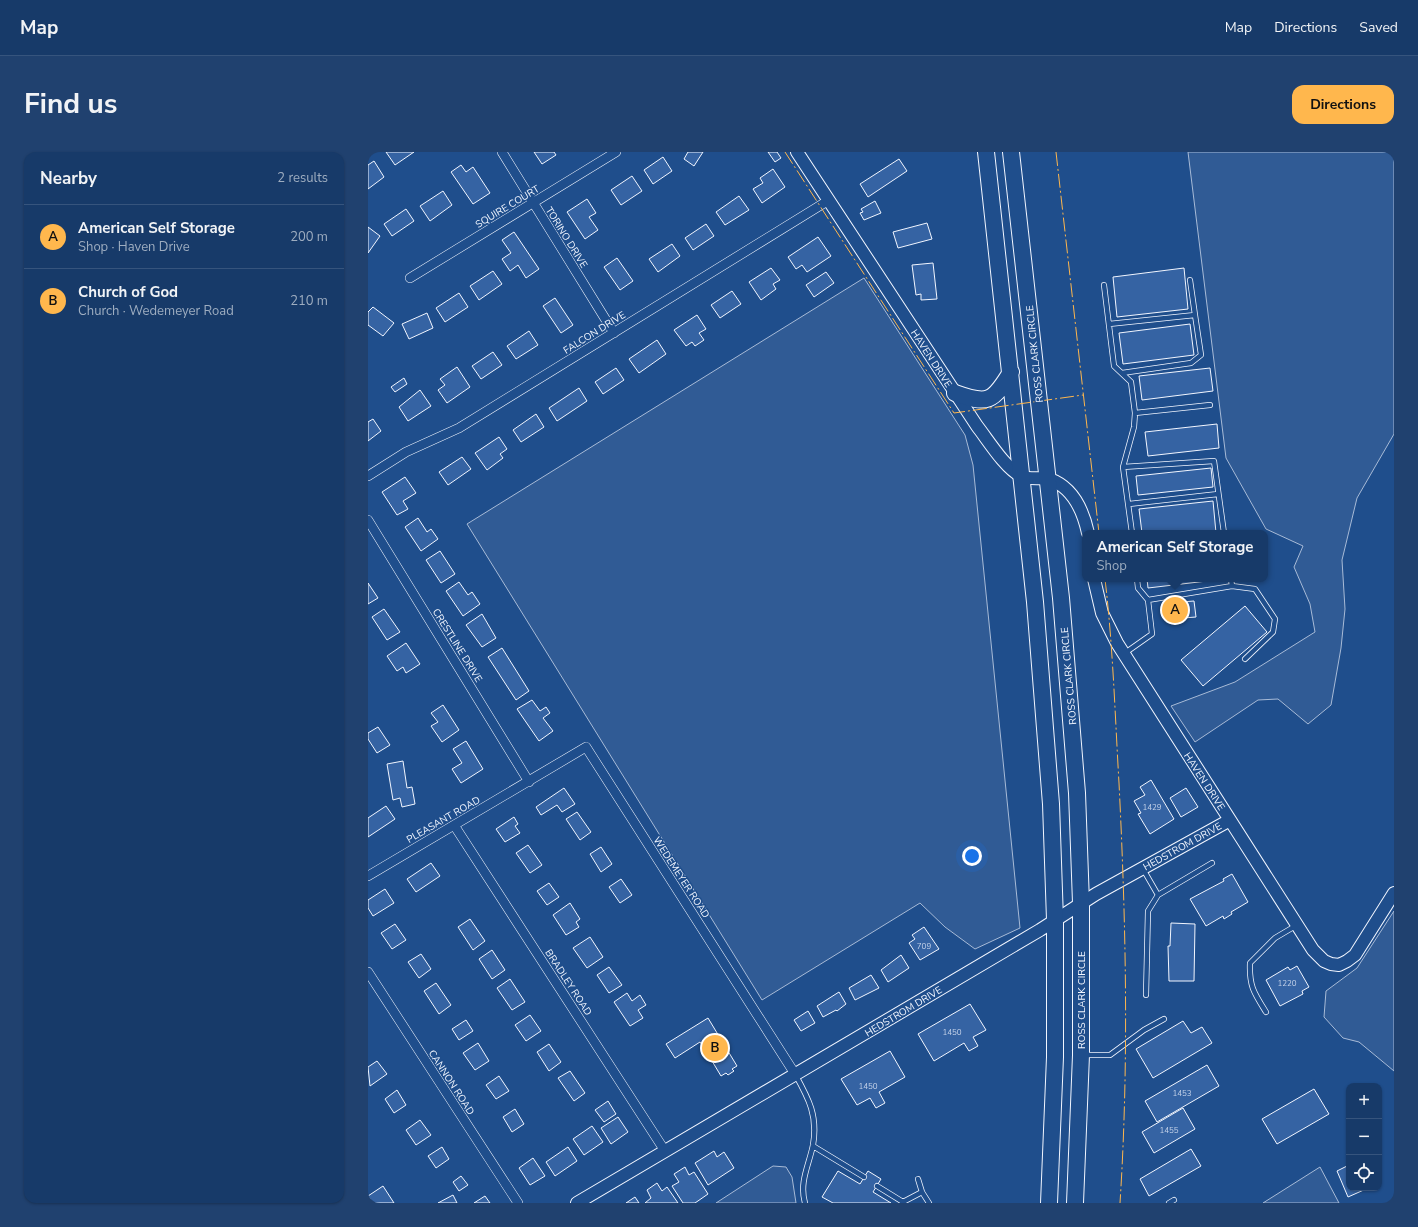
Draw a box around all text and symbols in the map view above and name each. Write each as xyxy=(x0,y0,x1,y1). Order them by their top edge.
text: Map xyxy=(20,15,58,41)
text: Map xyxy=(1225,18,1252,37)
text: Directions xyxy=(1274,18,1337,37)
text: Saved xyxy=(1359,18,1398,37)
text: Find us xyxy=(24,85,118,123)
button: Directions xyxy=(1292,85,1394,124)
text: Nearby xyxy=(40,167,97,190)
text: 2 results xyxy=(277,169,328,187)
street label: SQUIRE COURT xyxy=(473,182,542,232)
street label: TORINO DRIVE xyxy=(542,204,591,271)
text: American Self Storage xyxy=(78,218,235,238)
text: A xyxy=(48,228,58,246)
text: 200 m xyxy=(290,228,328,246)
text: Shop · Haven Drive xyxy=(78,238,190,256)
text: Church of God xyxy=(78,282,178,302)
text: B xyxy=(49,292,57,310)
text: 210 m xyxy=(290,292,328,310)
text: Church · Wedemeyer Road xyxy=(78,302,234,320)
street label: ROSS CLARK CIRCLE xyxy=(1023,304,1047,403)
street label: FALCON DRIVE xyxy=(561,308,628,358)
street label: HAVEN DRIVE xyxy=(907,327,955,390)
popup xyxy=(1082,530,1268,582)
text: American Self Storage xyxy=(1097,537,1253,557)
text: Shop xyxy=(1097,557,1127,575)
pin: A xyxy=(1162,595,1188,625)
street label: CRESTLINE DRIVE xyxy=(429,606,486,685)
street label: ROSS CLARK CIRCLE xyxy=(1058,626,1080,725)
street label: HAVEN DRIVE xyxy=(1180,750,1228,813)
street label: PLEASANT ROAD xyxy=(404,793,483,847)
house number: 1429 xyxy=(1142,802,1162,813)
street label: HEDSTROM DRIVE xyxy=(1141,819,1224,874)
street label: WEDEMEYER ROAD xyxy=(650,834,713,921)
your location xyxy=(962,846,982,866)
house number: 709 xyxy=(917,941,931,952)
street label: BRADLEY ROAD xyxy=(541,947,595,1019)
street label: ROSS CLARK CIRCLE xyxy=(1075,951,1089,1049)
house number: 1220 xyxy=(1277,978,1297,989)
street label: HEDSTROM DRIVE xyxy=(862,983,945,1040)
house number: 1450 xyxy=(942,1027,962,1038)
pin: B xyxy=(702,1033,728,1063)
street label: CANNON ROAD xyxy=(425,1047,478,1118)
house number: 1450 xyxy=(858,1081,878,1092)
map controls xyxy=(1346,1083,1382,1191)
button: + xyxy=(1346,1083,1382,1119)
house number: 1453 xyxy=(1172,1088,1192,1099)
button: − xyxy=(1346,1119,1382,1155)
house number: 1455 xyxy=(1159,1125,1179,1136)
button: locate xyxy=(1346,1155,1382,1191)

